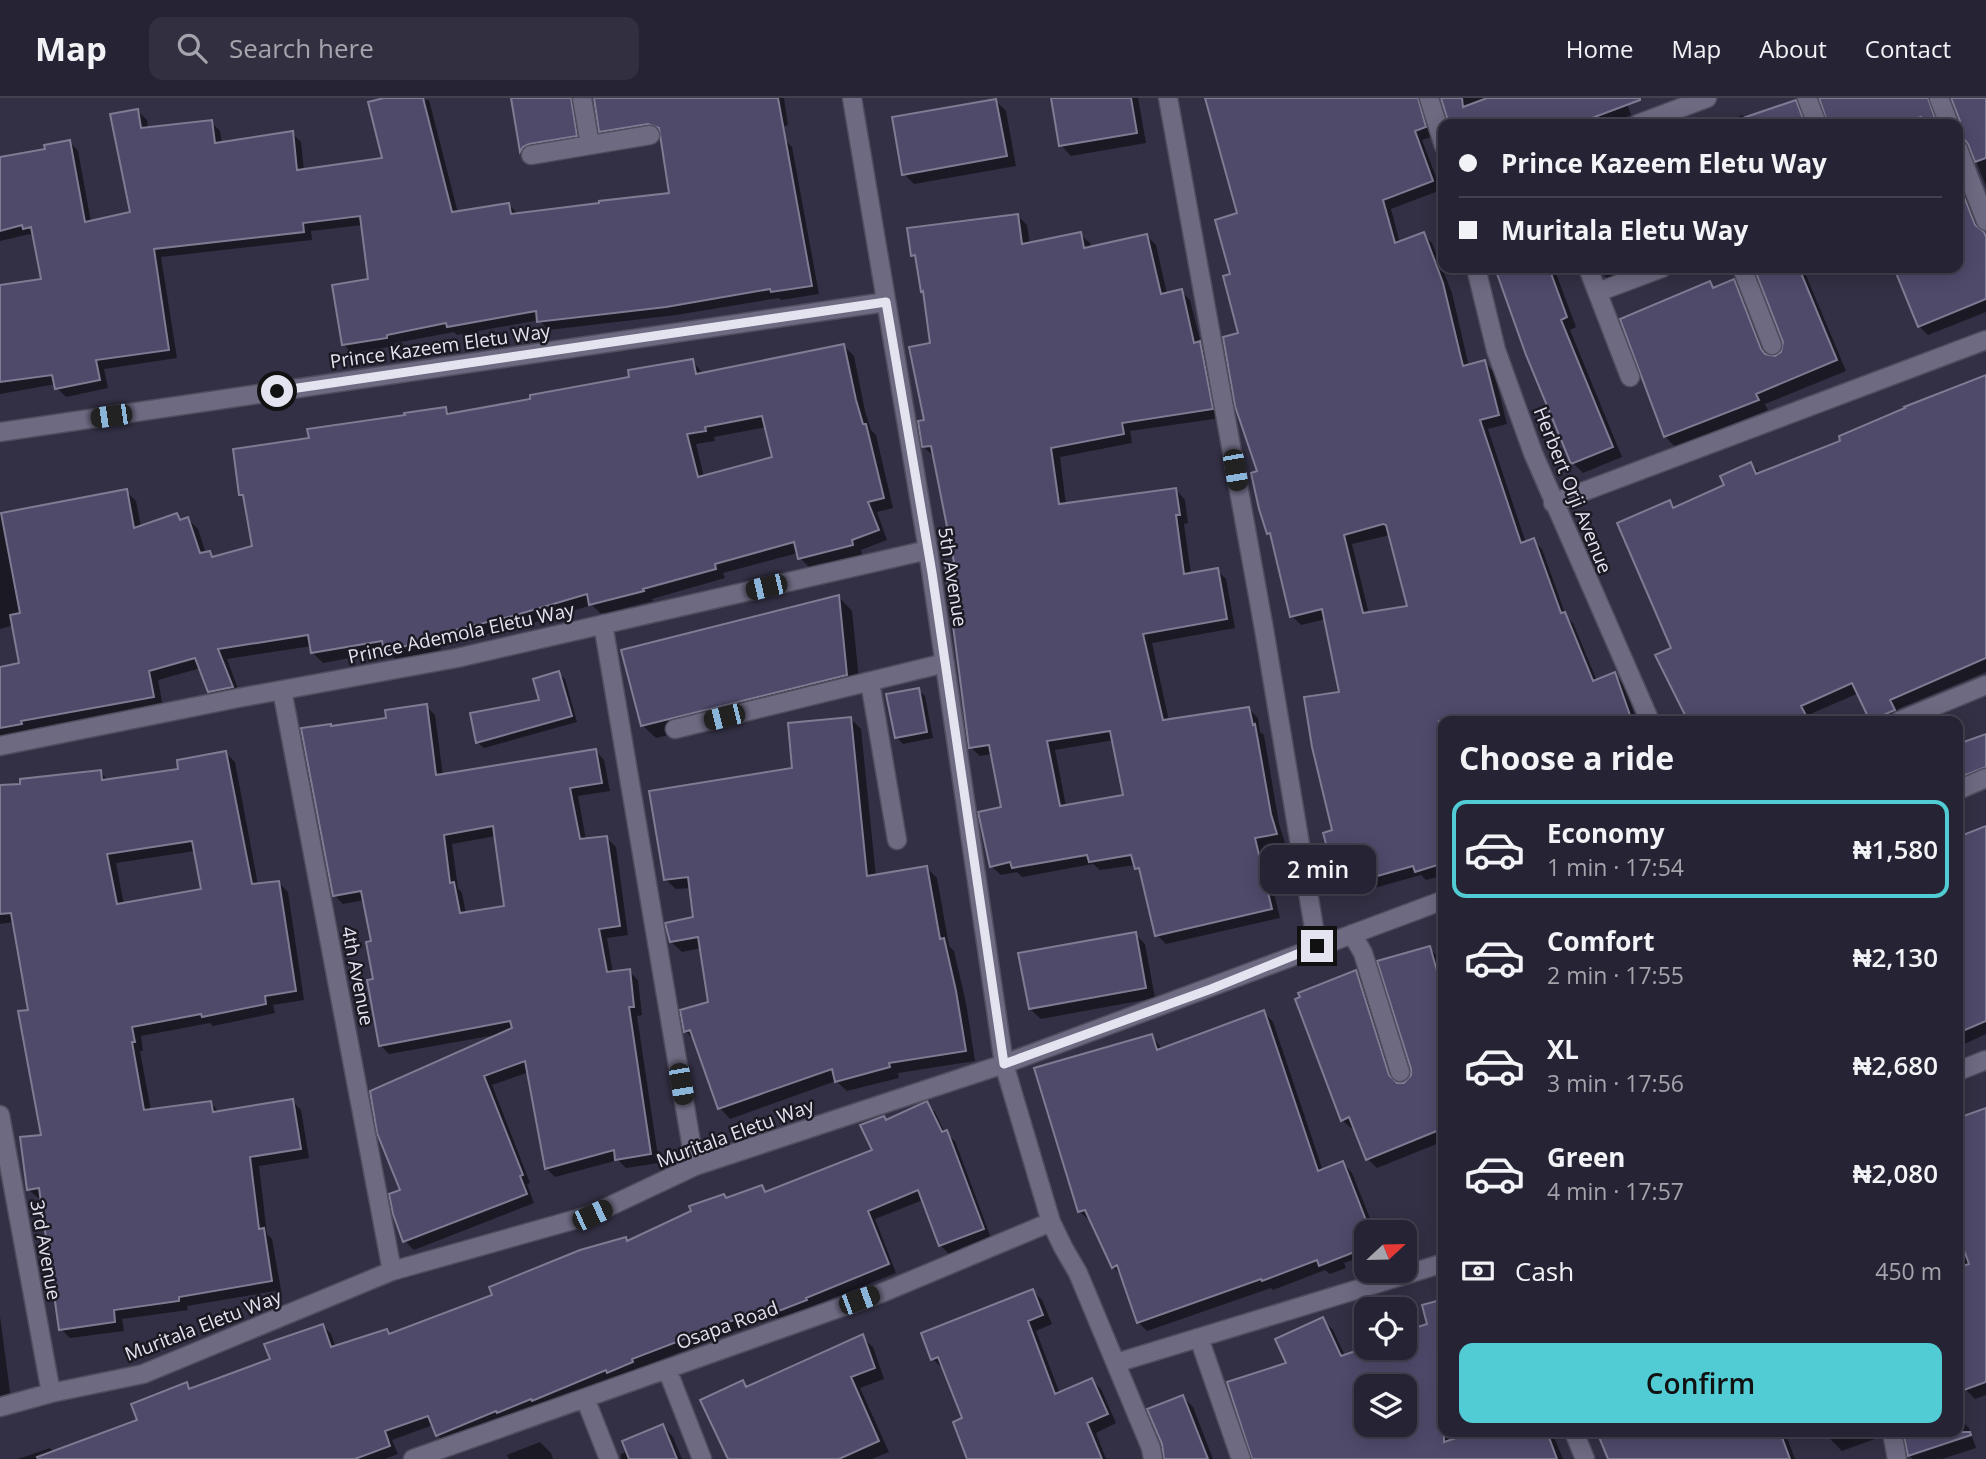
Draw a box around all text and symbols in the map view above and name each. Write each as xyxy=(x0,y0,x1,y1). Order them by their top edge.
search box xyxy=(149,17,639,80)
text: Map xyxy=(35,26,107,71)
icon: search xyxy=(173,29,211,67)
text: Search here xyxy=(229,30,374,66)
text: Home xyxy=(1566,32,1634,65)
text: Map xyxy=(1672,32,1721,65)
text: About xyxy=(1759,32,1827,65)
text: Contact xyxy=(1865,32,1951,65)
text: Prince Kazeem Eletu Way xyxy=(1501,145,1827,181)
text: Muritala Eletu Way xyxy=(1501,212,1748,248)
street label: Prince Kazeem Eletu Way xyxy=(328,318,552,374)
route start xyxy=(261,375,293,407)
car xyxy=(89,403,134,429)
street label: Herbert Orji Avenue xyxy=(1528,403,1618,577)
car xyxy=(1222,447,1249,493)
street label: 5th Avenue xyxy=(932,525,974,629)
car xyxy=(744,572,789,602)
street label: Prince Ademola Eletu Way xyxy=(345,596,577,670)
car xyxy=(702,702,747,732)
text: Choose a ride xyxy=(1459,736,1674,779)
text: Economy xyxy=(1547,815,1665,851)
icon: car xyxy=(1463,818,1526,881)
text: ₦1,580 xyxy=(1853,831,1938,867)
callout: 2 min xyxy=(1259,844,1375,894)
text: 1 min · 17:54 xyxy=(1547,851,1684,883)
text: 2 min xyxy=(1287,853,1349,885)
text: Comfort xyxy=(1547,923,1654,959)
street label: 4th Avenue xyxy=(336,924,380,1028)
icon: car xyxy=(1463,926,1526,989)
route end xyxy=(1301,930,1333,962)
text: ₦2,130 xyxy=(1853,939,1938,975)
text: 2 min · 17:55 xyxy=(1547,959,1684,991)
text: XL xyxy=(1547,1031,1579,1067)
icon: car xyxy=(1463,1034,1526,1097)
text: ₦2,680 xyxy=(1853,1047,1938,1083)
car xyxy=(668,1061,695,1107)
text: 3 min · 17:56 xyxy=(1547,1067,1684,1099)
street label: Muritala Eletu Way xyxy=(653,1092,818,1174)
text: Green xyxy=(1547,1139,1625,1175)
icon: car xyxy=(1463,1142,1526,1205)
text: ₦2,080 xyxy=(1853,1155,1938,1191)
text: 4 min · 17:57 xyxy=(1547,1175,1684,1207)
car xyxy=(569,1197,616,1233)
street label: 3rd Avenue xyxy=(24,1198,68,1302)
north arrow xyxy=(1354,1220,1418,1283)
map controls xyxy=(1354,1220,1417,1437)
icon: cash xyxy=(1459,1252,1497,1290)
text: Cash xyxy=(1515,1253,1574,1289)
text: 450 m xyxy=(1875,1255,1942,1287)
street label: Muritala Eletu Way xyxy=(121,1283,286,1367)
car xyxy=(836,1283,883,1317)
street label: Osapa Road xyxy=(672,1295,782,1355)
button: locate xyxy=(1354,1297,1417,1360)
button: Confirm xyxy=(1459,1343,1942,1423)
button: layers xyxy=(1354,1374,1417,1437)

